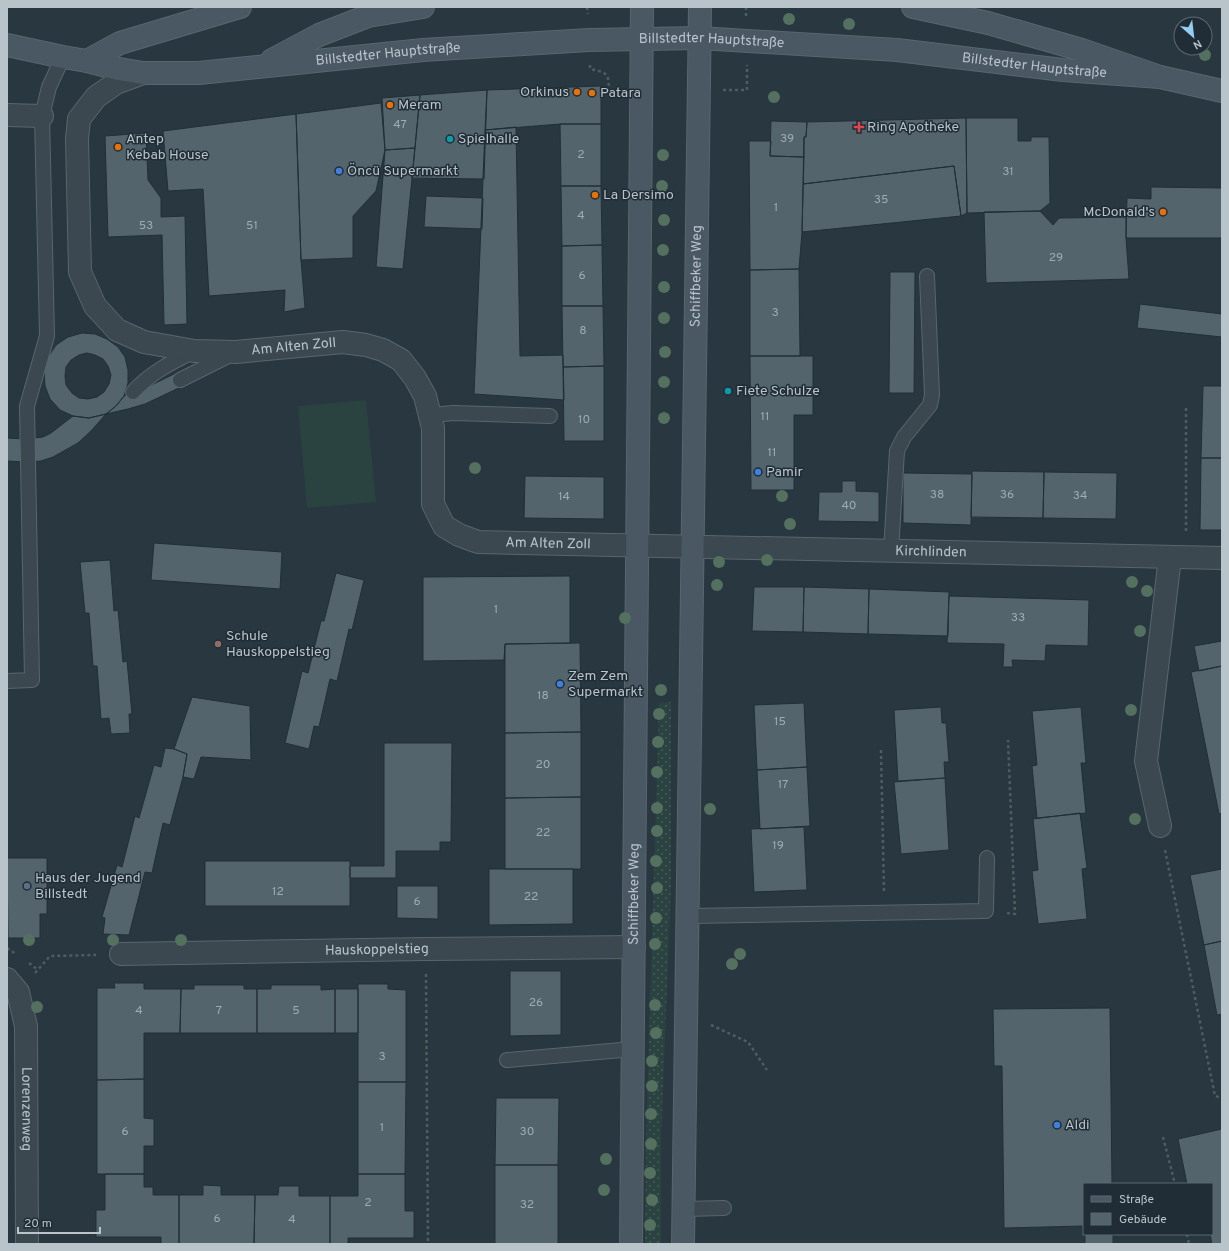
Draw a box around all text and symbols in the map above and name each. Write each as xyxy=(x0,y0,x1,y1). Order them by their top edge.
north arrow xyxy=(1173,16,1213,56)
street label: Billstedter Hauptstraße xyxy=(639,30,785,52)
text: N xyxy=(1190,36,1204,52)
street label: Billstedter Hauptstraße xyxy=(315,39,461,69)
street label: Billstedter Hauptstraße xyxy=(961,49,1107,82)
place label: Orkinus xyxy=(520,84,569,101)
place label: Patara xyxy=(600,85,641,102)
marker: Orkinus xyxy=(572,87,582,97)
marker: Patara xyxy=(587,88,597,98)
place label: Meram xyxy=(398,97,442,114)
marker: Meram xyxy=(385,100,395,110)
house number: 47 xyxy=(393,117,407,133)
place label: Ring Apotheke xyxy=(867,119,959,136)
marker: Ring Apotheke xyxy=(854,122,864,132)
place label: Antep Kebab House xyxy=(126,131,209,164)
place label: Spielhalle xyxy=(458,131,519,148)
house number: 39 xyxy=(780,131,794,147)
marker: Spielhalle xyxy=(445,134,455,144)
marker: Antep Kebab House xyxy=(113,142,123,152)
house number: 2 xyxy=(577,147,585,163)
place label: Öncü Supermarkt xyxy=(347,162,458,180)
house number: 31 xyxy=(1002,164,1014,180)
marker: Öncü Supermarkt xyxy=(334,166,344,176)
place label: La Dersimo xyxy=(603,187,674,204)
marker: La Dersimo xyxy=(590,190,600,200)
house number: 35 xyxy=(874,192,888,208)
house number: 1 xyxy=(774,200,778,216)
place label: McDonald's xyxy=(1083,204,1155,221)
marker: McDonald's xyxy=(1158,207,1168,217)
house number: 4 xyxy=(577,208,585,224)
house number: 53 xyxy=(139,218,153,234)
house number: 51 xyxy=(246,218,258,234)
street label: Schiffbeker Weg xyxy=(687,225,706,327)
house number: 29 xyxy=(1049,250,1063,266)
house number: 6 xyxy=(578,268,586,284)
house number: 3 xyxy=(771,305,779,321)
house number: 8 xyxy=(579,323,587,339)
street label: Am Alten Zoll xyxy=(250,334,337,359)
place label: Fiete Schulze xyxy=(736,383,820,400)
marker: Fiete Schulze xyxy=(723,386,733,396)
house number: 11 xyxy=(761,409,769,425)
house number: 10 xyxy=(578,412,590,428)
house number: 11 xyxy=(768,445,776,461)
place label: Pamir xyxy=(766,464,803,481)
marker: Pamir xyxy=(753,467,763,477)
house number: 38 xyxy=(930,487,944,503)
house number: 36 xyxy=(1000,487,1014,503)
house number: 34 xyxy=(1073,488,1087,504)
house number: 14 xyxy=(558,489,570,505)
house number: 40 xyxy=(841,498,857,514)
street label: Am Alten Zoll xyxy=(505,534,591,553)
street label: Kirchlinden xyxy=(895,542,967,561)
house number: 1 xyxy=(494,602,498,618)
house number: 33 xyxy=(1011,610,1025,626)
place label: Schule Hauskoppelstieg xyxy=(226,628,330,661)
marker: Schule Hauskoppelstieg xyxy=(213,639,223,649)
place label: Zem Zem Supermarkt xyxy=(568,668,643,701)
marker: Zem Zem Supermarkt xyxy=(555,679,565,689)
house number: 18 xyxy=(537,688,549,704)
house number: 15 xyxy=(774,714,786,730)
house number: 20 xyxy=(535,757,551,773)
house number: 17 xyxy=(778,777,788,793)
house number: 22 xyxy=(536,825,550,841)
house number: 19 xyxy=(772,838,784,854)
street label: Schiffbeker Weg xyxy=(625,843,643,945)
place label: Haus der Jugend Billstedt xyxy=(35,870,141,903)
marker: Haus der Jugend Billstedt xyxy=(22,881,32,891)
house number: 12 xyxy=(272,884,284,900)
house number: 22 xyxy=(524,889,538,905)
house number: 6 xyxy=(413,894,421,910)
street label: Hauskoppelstieg xyxy=(325,940,429,959)
house number: 26 xyxy=(529,995,543,1011)
house number: 4 xyxy=(135,1003,143,1019)
house number: 7 xyxy=(216,1003,222,1019)
house number: 5 xyxy=(292,1003,300,1019)
house number: 3 xyxy=(378,1049,386,1065)
street label: Lorenzenweg xyxy=(18,1067,35,1151)
place label: Aldi xyxy=(1065,1117,1090,1134)
house number: 1 xyxy=(380,1120,384,1136)
marker: Aldi xyxy=(1052,1120,1062,1130)
house number: 6 xyxy=(121,1124,129,1140)
house number: 30 xyxy=(520,1124,534,1140)
legend xyxy=(1083,1183,1213,1235)
text: Straße xyxy=(1119,1192,1154,1208)
house number: 2 xyxy=(364,1195,372,1211)
house number: 32 xyxy=(520,1197,534,1213)
scale bar xyxy=(18,1209,100,1235)
house number: 6 xyxy=(213,1211,221,1227)
house number: 4 xyxy=(288,1212,296,1228)
text: Gebäude xyxy=(1119,1212,1167,1228)
text: 20 m xyxy=(24,1216,52,1232)

